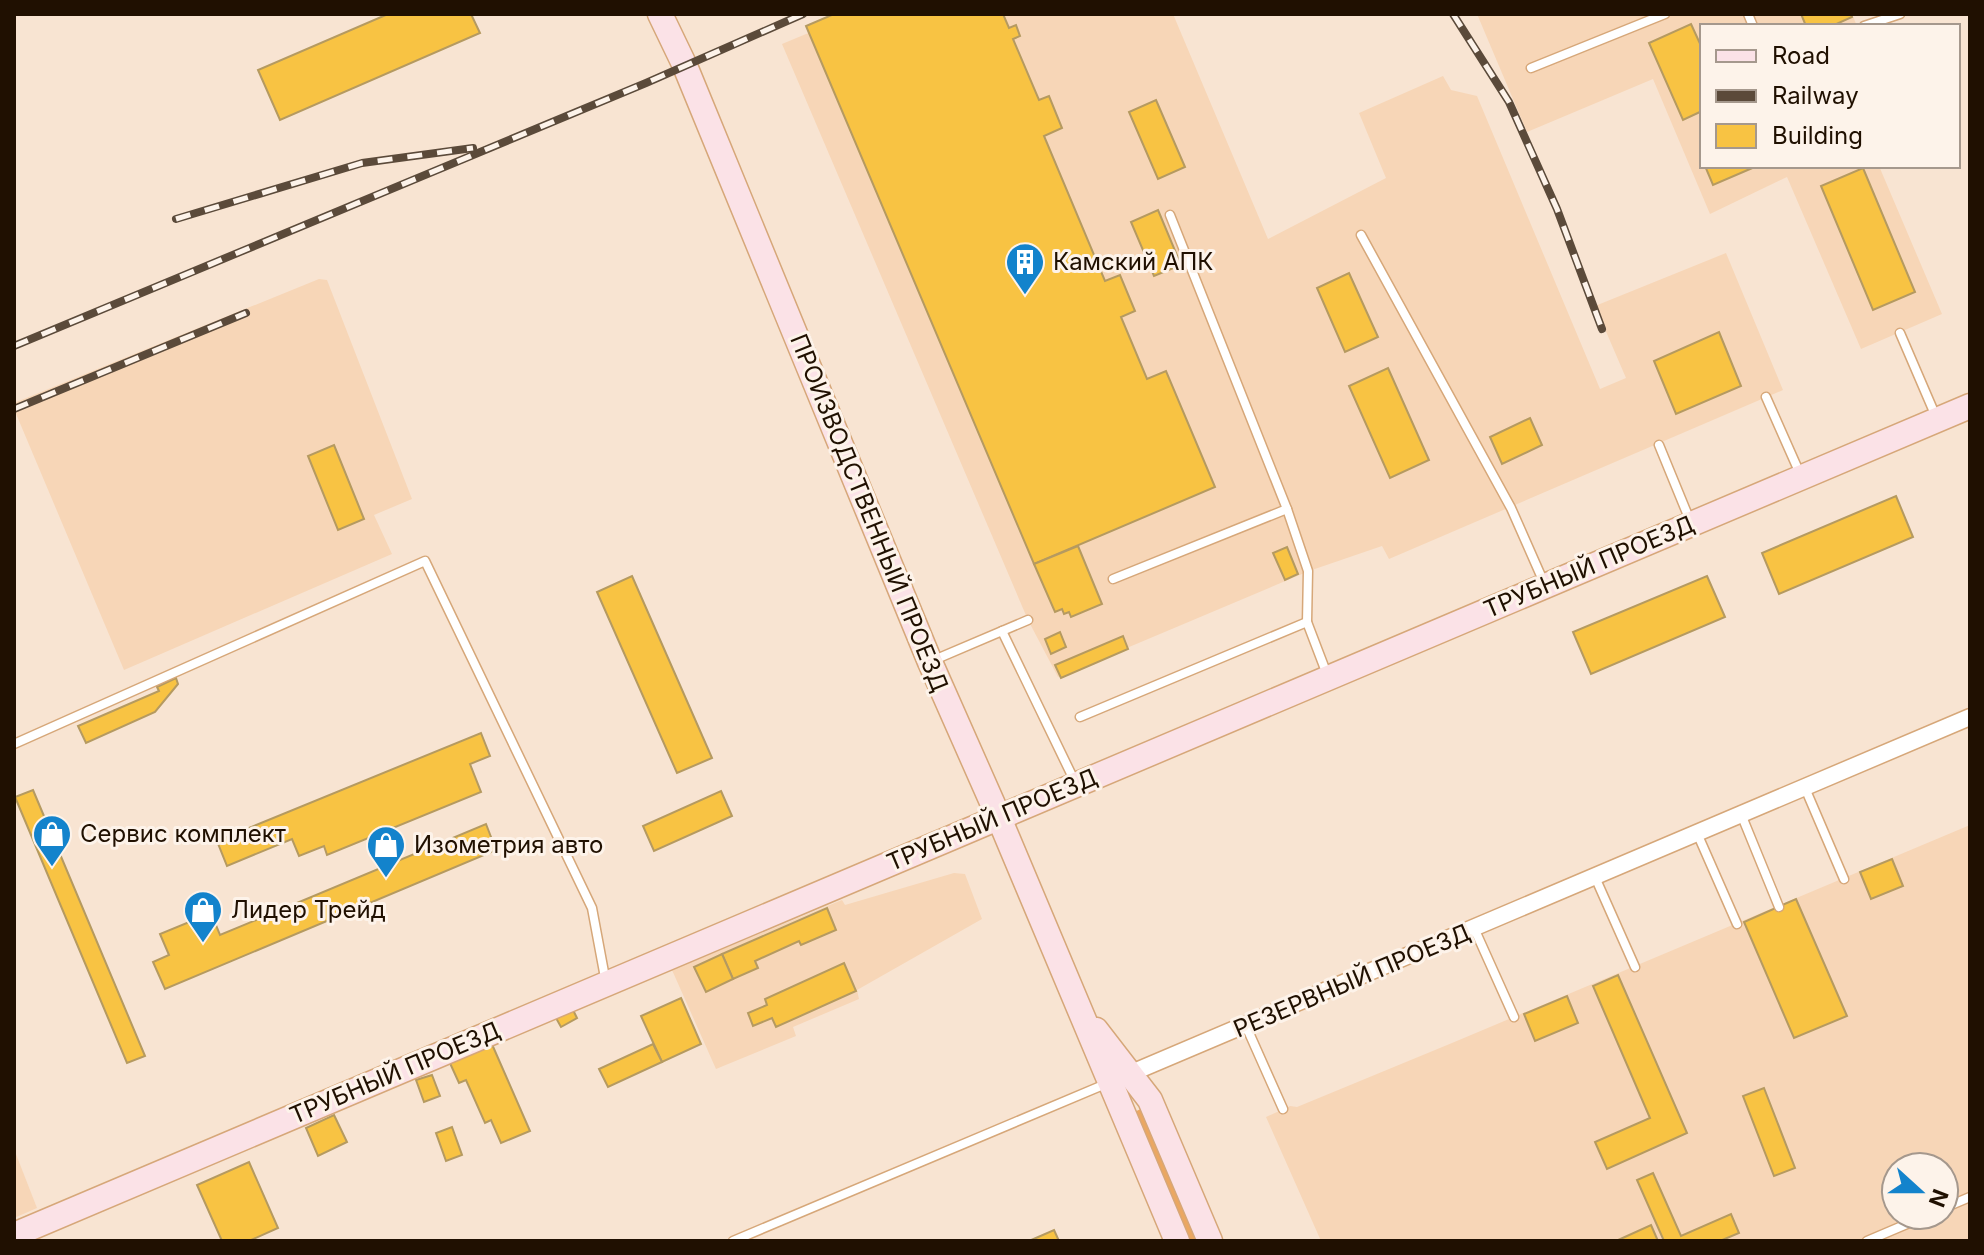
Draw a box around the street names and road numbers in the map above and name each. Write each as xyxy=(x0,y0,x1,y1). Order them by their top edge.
street label: ПРОИЗВОДСТВЕННЫЙ ПРОЕЗД xyxy=(784,329,956,696)
street label: ТРУБНЫЙ ПРОЕЗД xyxy=(1479,508,1698,624)
street label: ТРУБНЫЙ ПРОЕЗД xyxy=(882,761,1101,877)
street label: РЕЗЕРВНЫЙ ПРОЕЗД xyxy=(1229,917,1475,1044)
street label: ТРУБНЫЙ ПРОЕЗД xyxy=(285,1014,504,1130)

